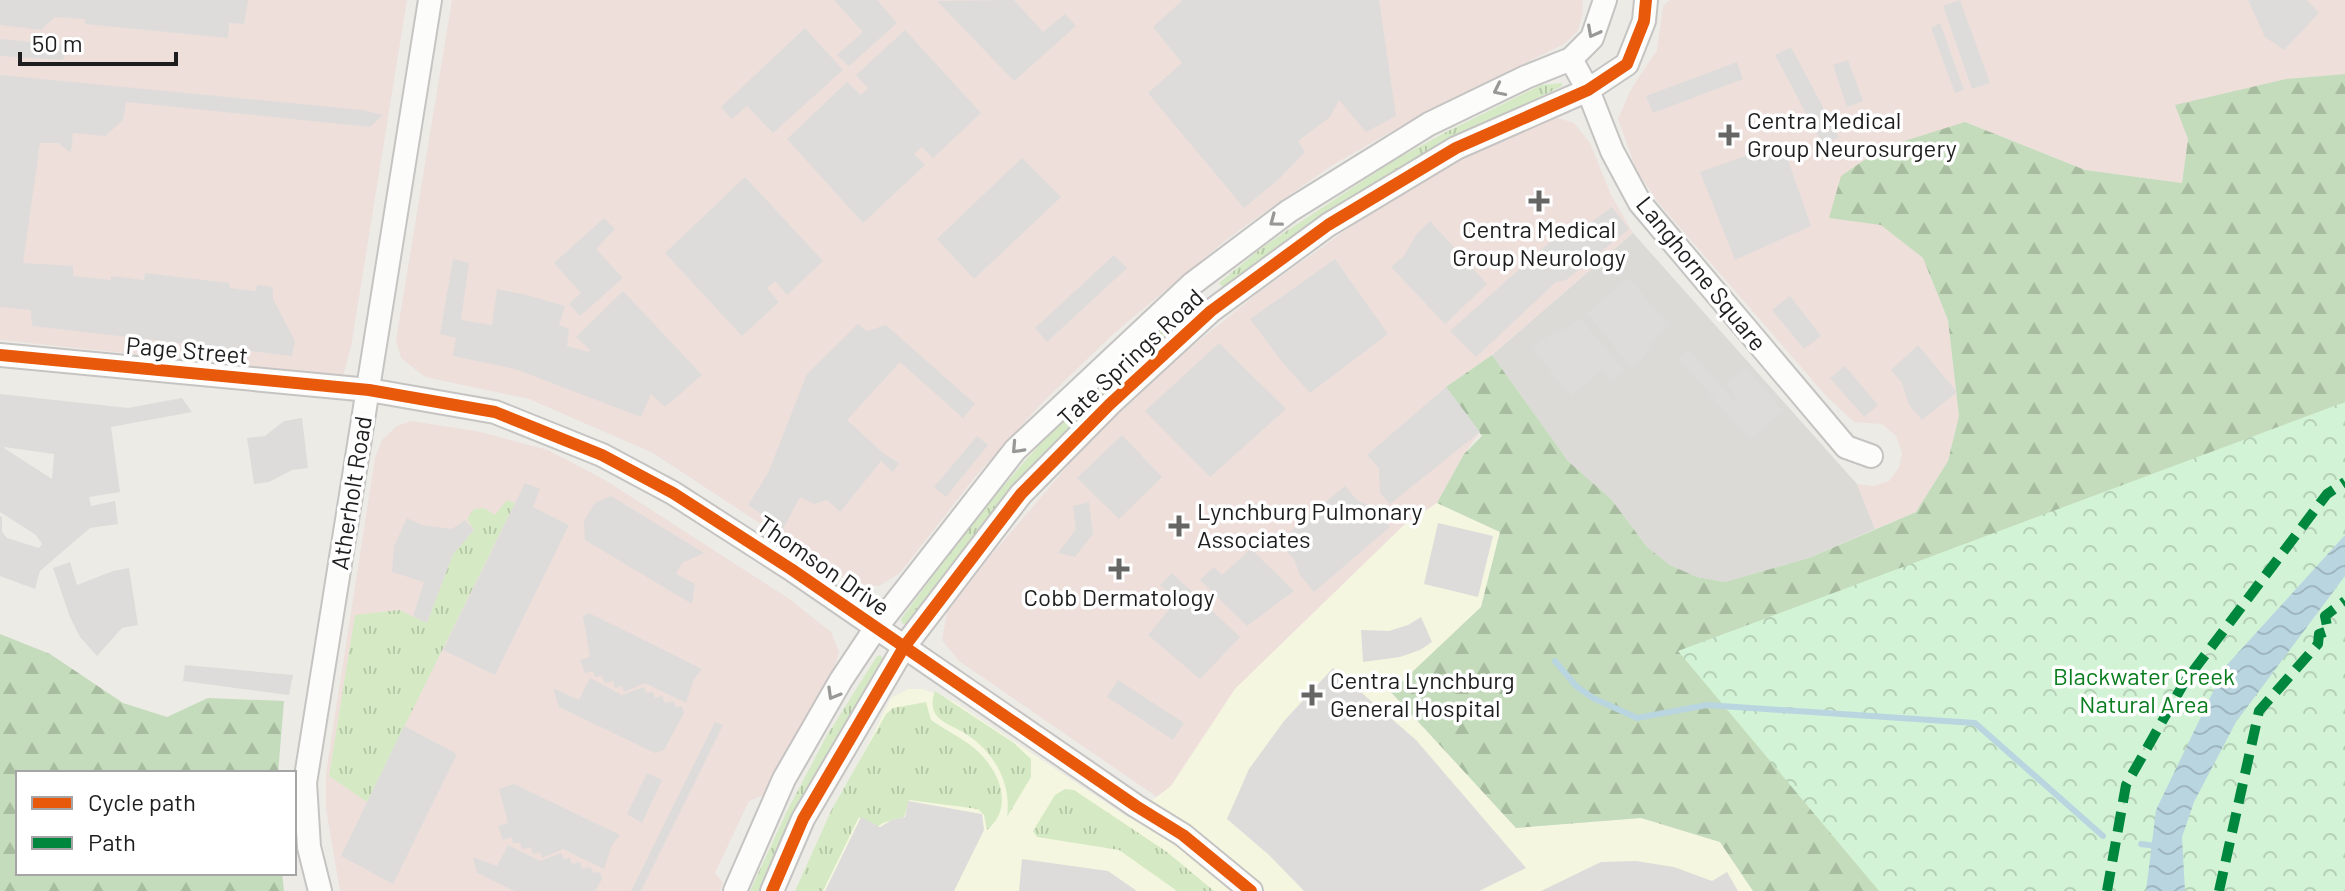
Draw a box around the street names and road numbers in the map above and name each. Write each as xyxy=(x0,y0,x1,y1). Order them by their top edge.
street label: Langhorne Square xyxy=(1631,190,1773,356)
street label: Tate Springs Road xyxy=(1051,282,1209,432)
street label: Page Street xyxy=(125,330,249,369)
street label: Atherholt Road xyxy=(324,414,377,572)
street label: Thomson Drive xyxy=(752,508,896,621)

